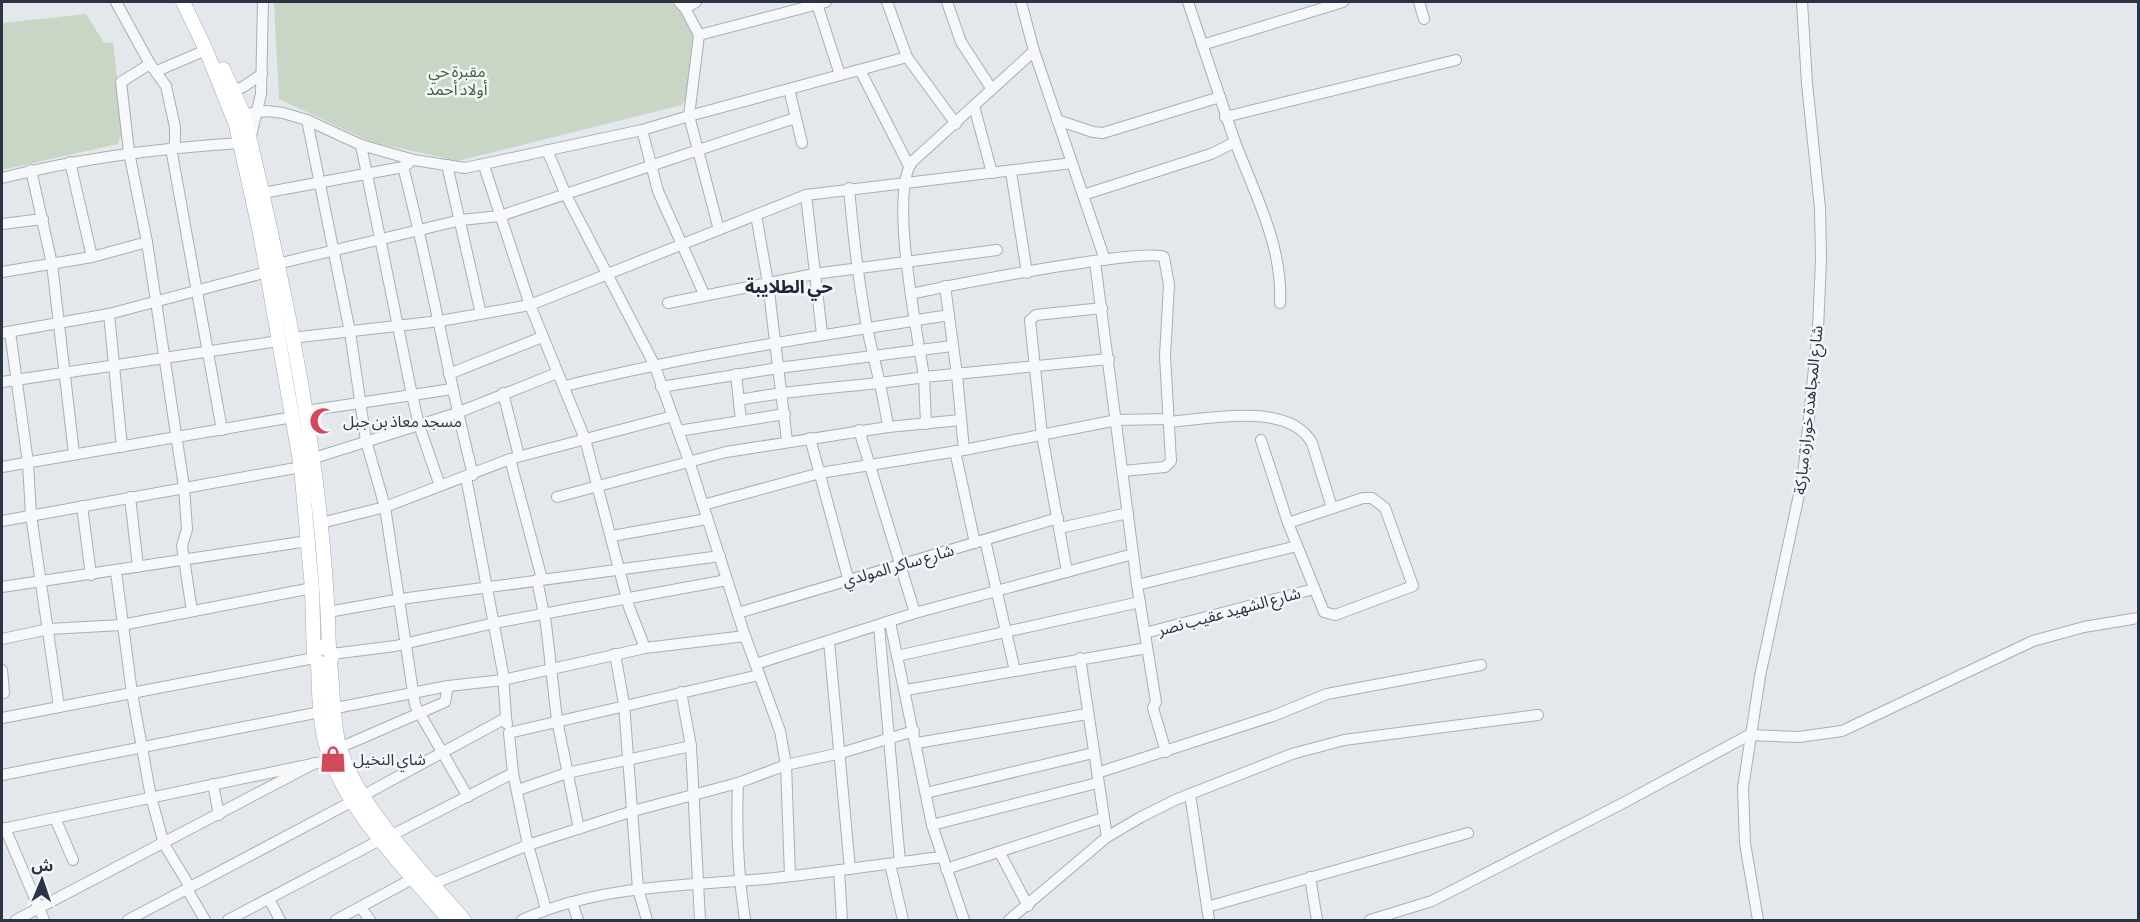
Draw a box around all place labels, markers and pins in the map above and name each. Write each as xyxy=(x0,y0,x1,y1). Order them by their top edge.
mosque icon: مسجد معاذ بن جبل xyxy=(308,406,338,436)
place label: مسجد معاذ بن جبل xyxy=(343,412,462,431)
shop icon: شاي النخيل xyxy=(318,744,348,774)
place label: شاي النخيل xyxy=(353,750,426,772)

